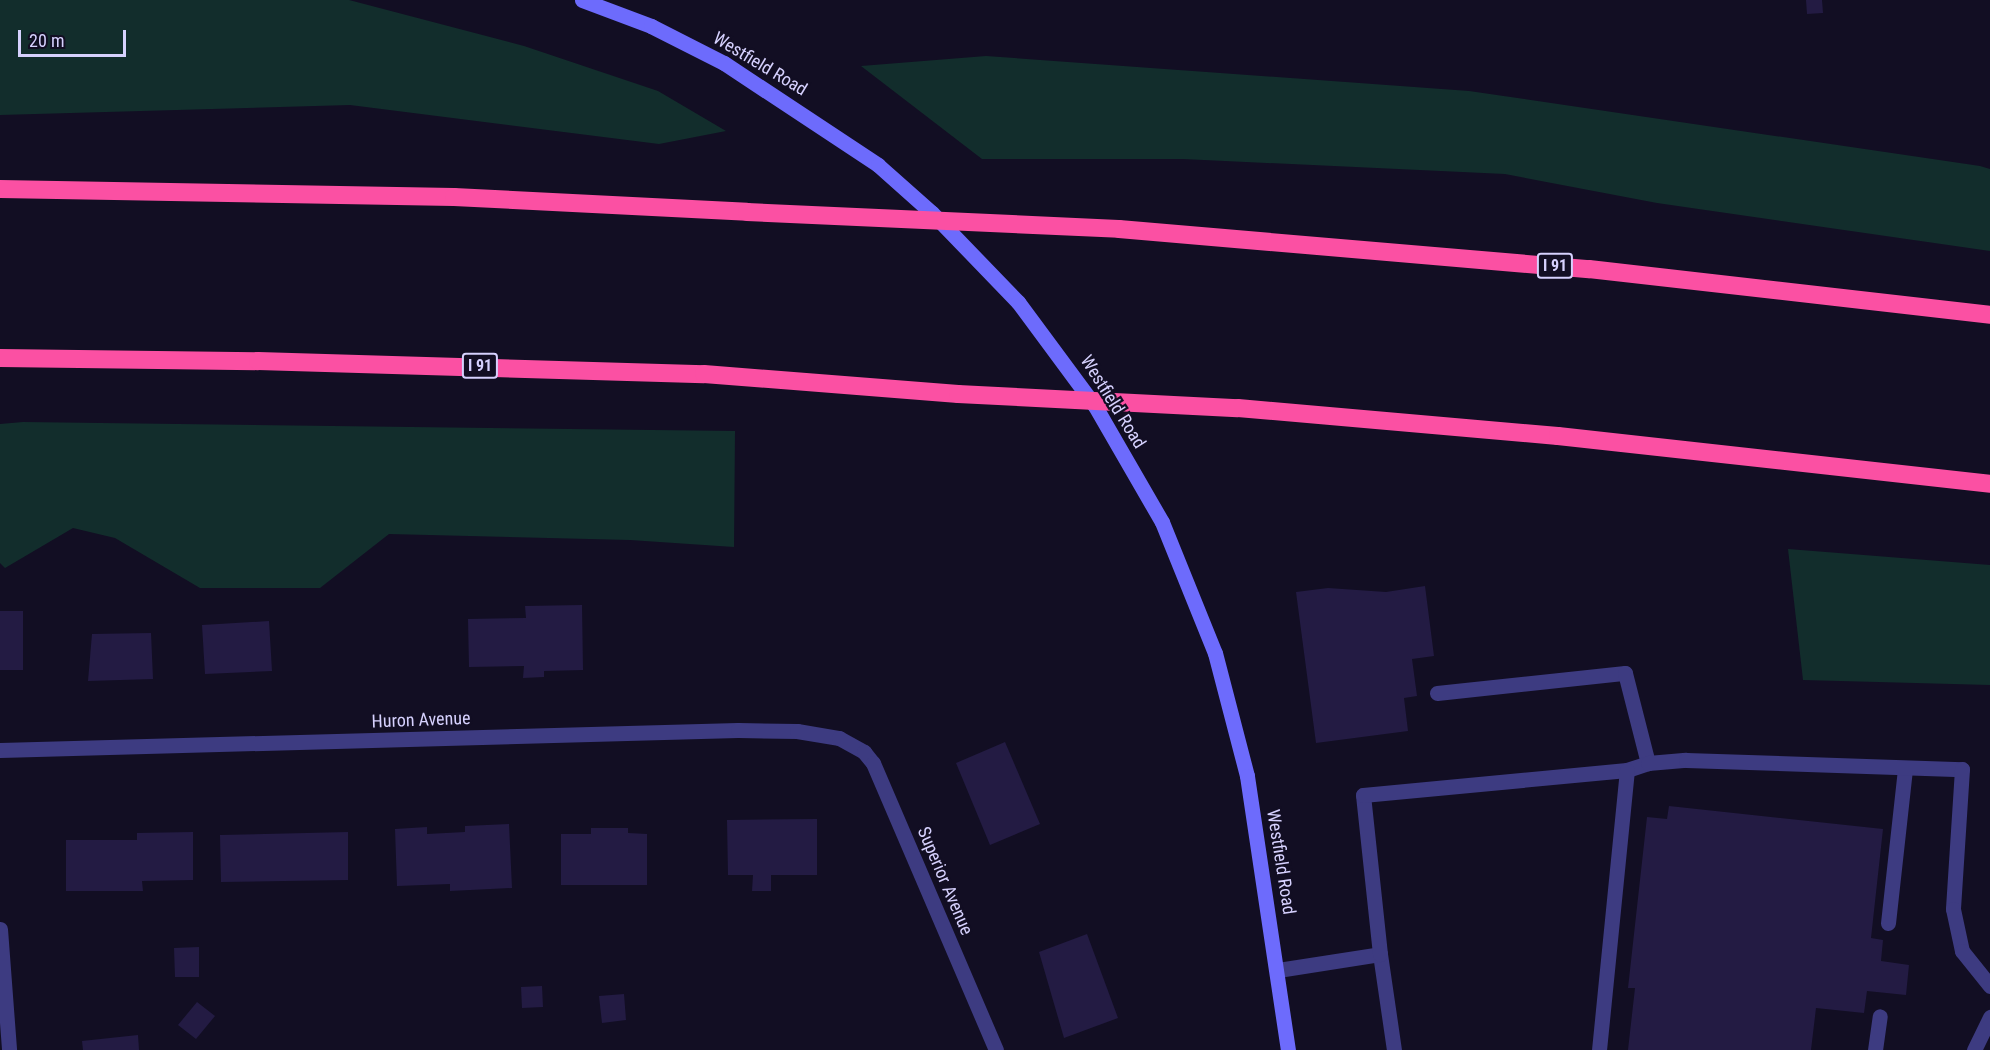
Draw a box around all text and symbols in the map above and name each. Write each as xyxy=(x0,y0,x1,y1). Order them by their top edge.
scale bar xyxy=(21,18,129,56)
street label: Westfield Road xyxy=(709,27,811,101)
text: 20 m xyxy=(29,30,64,51)
road number: I 91 xyxy=(1536,253,1574,279)
street label: Westfield Road xyxy=(1076,351,1150,453)
road number: I 91 xyxy=(460,353,500,379)
street label: Huron Avenue xyxy=(371,707,471,733)
street label: Westfield Road xyxy=(1262,808,1300,916)
street label: Superior Avenue xyxy=(913,824,977,938)

